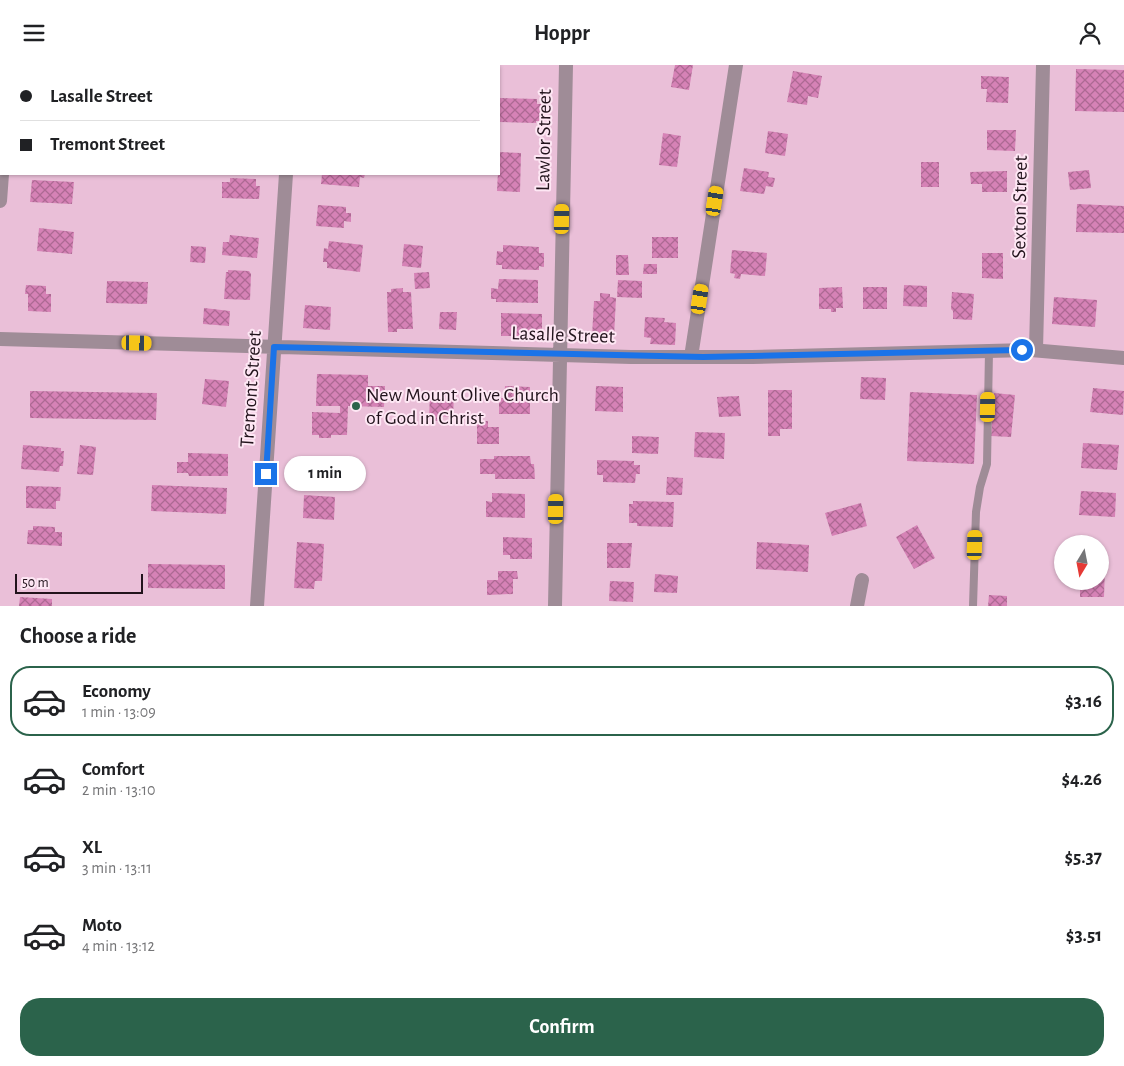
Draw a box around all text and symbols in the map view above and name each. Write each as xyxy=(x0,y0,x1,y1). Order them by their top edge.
icon: menu xyxy=(20,19,48,47)
icon: person xyxy=(1076,19,1104,47)
text: Hoppr xyxy=(534,22,590,44)
text: Lasalle Street xyxy=(50,87,153,106)
street label: Lawlor Street xyxy=(533,88,555,191)
text: Tremont Street xyxy=(50,135,165,154)
street label: Sexton Street xyxy=(1009,155,1031,259)
car xyxy=(705,185,724,217)
car xyxy=(554,204,569,234)
car xyxy=(690,283,709,315)
street label: Lasalle Street xyxy=(511,323,616,347)
street label: Tremont Street xyxy=(237,329,265,448)
car xyxy=(121,335,152,351)
route start xyxy=(1011,339,1033,361)
place label: New Mount Olive Church of God in Christ xyxy=(366,385,559,428)
car xyxy=(980,392,995,422)
marker: New Mount Olive Church of God in Christ xyxy=(350,400,362,412)
callout: 1 min xyxy=(284,457,366,491)
route end xyxy=(255,463,277,485)
text: 1 min xyxy=(308,465,342,481)
car xyxy=(548,494,563,524)
car xyxy=(966,530,983,560)
north arrow xyxy=(1054,535,1109,590)
map controls xyxy=(1054,535,1109,590)
scale bar xyxy=(15,571,142,594)
text: 50 m xyxy=(22,576,49,590)
text: Choose a ride xyxy=(20,625,136,647)
icon: car xyxy=(22,679,67,724)
text: Economy xyxy=(82,682,151,701)
text: $3.16 xyxy=(1065,692,1102,711)
text: 1 min · 13:09 xyxy=(82,704,156,720)
icon: car xyxy=(22,757,67,802)
text: Comfort xyxy=(82,760,144,779)
text: $4.26 xyxy=(1061,770,1102,789)
text: 2 min · 13:10 xyxy=(82,782,156,798)
icon: car xyxy=(22,835,67,880)
text: XL xyxy=(82,838,102,857)
text: $5.37 xyxy=(1064,848,1102,867)
text: 3 min · 13:11 xyxy=(82,860,152,876)
icon: car xyxy=(22,913,67,958)
text: Moto xyxy=(82,916,122,935)
text: $3.51 xyxy=(1066,926,1102,945)
text: 4 min · 13:12 xyxy=(82,938,155,954)
button: Confirm xyxy=(20,998,1104,1056)

